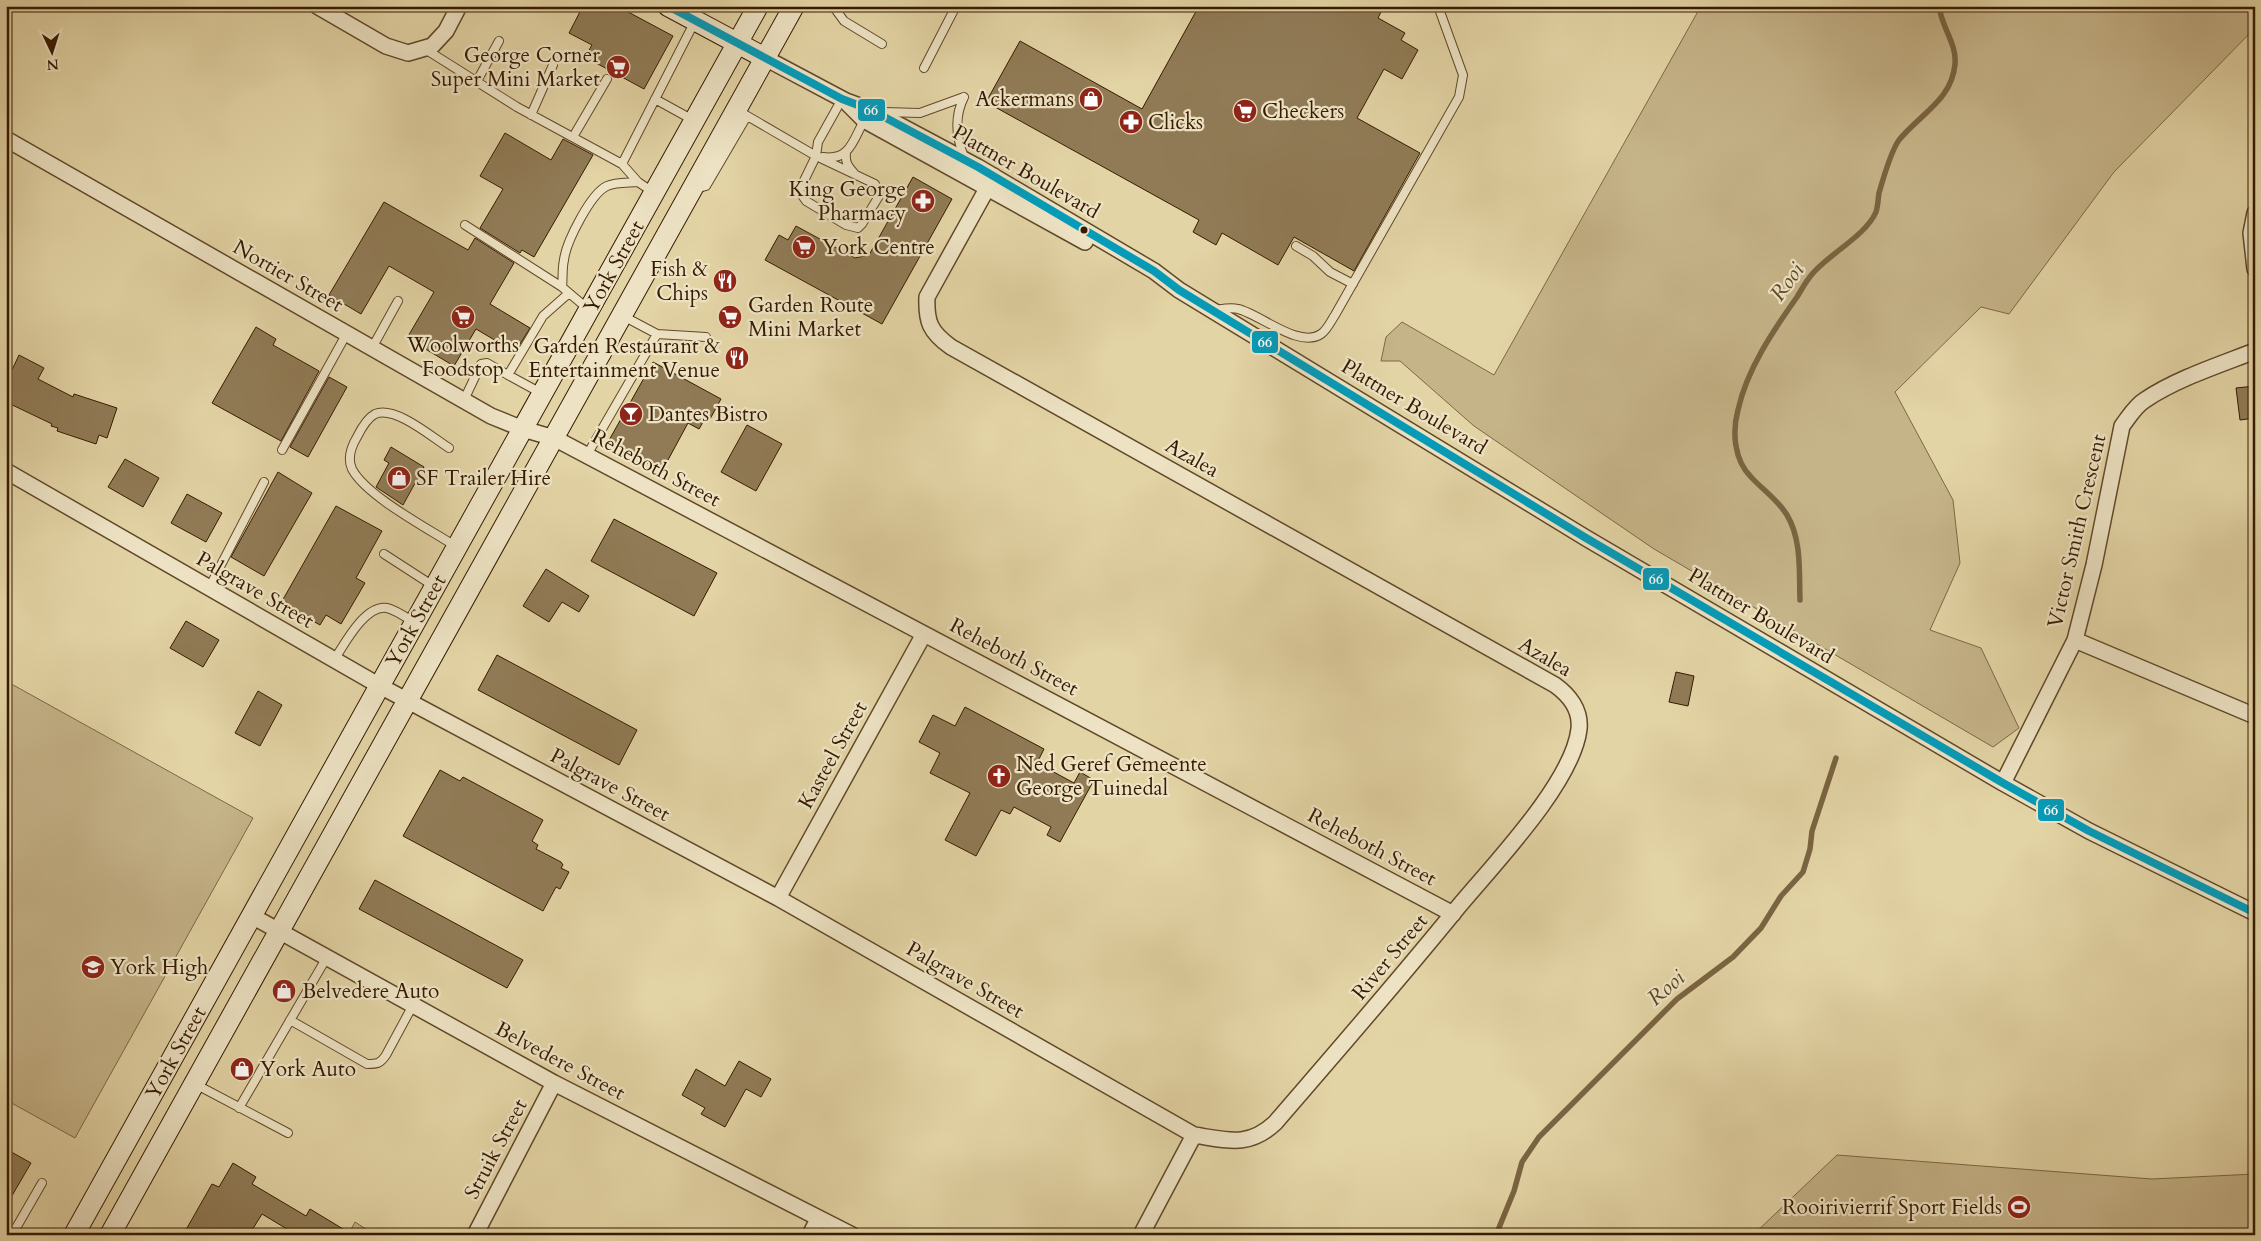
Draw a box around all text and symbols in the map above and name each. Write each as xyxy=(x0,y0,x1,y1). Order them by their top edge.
north arrow xyxy=(28,28,78,78)
place label: George Corner Super Mini Market xyxy=(431,41,600,94)
supermarket icon: George Corner Super Mini Market xyxy=(605,54,631,80)
text: N xyxy=(46,55,60,74)
place label: Ackermans xyxy=(975,85,1074,114)
shop icon: Ackermans xyxy=(1078,86,1104,112)
place label: Checkers xyxy=(1262,97,1344,126)
line badge: 66 xyxy=(857,98,886,122)
supermarket icon: Checkers xyxy=(1232,98,1258,124)
text: 66 xyxy=(864,101,878,120)
place label: Clicks xyxy=(1148,108,1203,137)
pharmacy icon: Clicks xyxy=(1118,109,1144,135)
street label: Plattner Boulevard xyxy=(947,118,1105,226)
place label: King George Pharmacy xyxy=(789,175,906,228)
pharmacy icon: King George Pharmacy xyxy=(910,188,936,214)
street label: York Street xyxy=(577,215,652,319)
unlabelled marker xyxy=(1079,225,1089,235)
street label: Nortier Street xyxy=(228,233,349,319)
place label: York Centre xyxy=(822,233,935,262)
supermarket icon: York Centre xyxy=(791,234,817,260)
place label: Fish & Chips xyxy=(650,255,708,308)
water label: Rooi xyxy=(1763,256,1812,307)
restaurant icon: Fish & Chips xyxy=(712,268,738,294)
place label: Garden Route Mini Market xyxy=(748,291,873,344)
supermarket icon: Woolworths Foodstop xyxy=(450,304,476,330)
supermarket icon: Garden Route Mini Market xyxy=(717,304,743,330)
line badge: 66 xyxy=(1251,330,1279,354)
place label: Woolworths Foodstop xyxy=(406,331,519,384)
place label: Garden Restaurant & Entertainment Venue xyxy=(528,332,720,385)
text: 66 xyxy=(1258,333,1272,352)
restaurant icon: Garden Restaurant & Entertainment Venue xyxy=(724,345,750,371)
street label: Plattner Boulevard xyxy=(1336,352,1492,462)
place label: Dantes Bistro xyxy=(648,400,768,429)
bar icon: Dantes Bistro xyxy=(618,401,644,427)
street label: Reheboth Street xyxy=(586,422,726,514)
street label: Azalea xyxy=(1160,431,1224,485)
street label: Victor Smith Crescent xyxy=(2041,431,2113,631)
place label: SF Trailer Hire xyxy=(416,464,551,493)
shop icon: SF Trailer Hire xyxy=(386,465,412,491)
street label: Palgrave Street xyxy=(191,545,320,636)
street label: Plattner Boulevard xyxy=(1683,561,1839,671)
line badge: 66 xyxy=(1642,567,1670,591)
street label: York Street xyxy=(379,569,454,673)
text: 66 xyxy=(1649,570,1663,589)
street label: Reheboth Street xyxy=(944,611,1084,703)
street label: Azalea xyxy=(1513,630,1577,684)
street label: Kasteel Street xyxy=(791,696,875,814)
street label: Palgrave Street xyxy=(545,741,675,829)
place label: Ned Geref Gemeente George Tuinedal xyxy=(1016,750,1207,803)
church icon: Ned Geref Gemeente George Tuinedal xyxy=(986,763,1012,789)
line badge: 66 xyxy=(2037,798,2065,822)
street label: Reheboth Street xyxy=(1302,801,1442,893)
text: 66 xyxy=(2044,801,2058,820)
street label: River Street xyxy=(1345,907,1435,1006)
street label: Palgrave Street xyxy=(901,935,1030,1026)
place label: York High xyxy=(110,953,209,982)
school or university icon: York High xyxy=(80,954,106,980)
water label: Rooi xyxy=(1641,963,1692,1013)
place label: Belvedere Auto xyxy=(302,977,439,1006)
shop icon: Belvedere Auto xyxy=(271,978,297,1004)
street label: York Street xyxy=(139,1001,214,1105)
street label: Belvedere Street xyxy=(490,1015,630,1108)
place label: York Auto xyxy=(260,1055,356,1084)
shop icon: York Auto xyxy=(229,1056,255,1082)
street label: Struik Street xyxy=(457,1093,535,1204)
place label: Rooirivierrif Sport Fields xyxy=(1782,1193,2002,1222)
sports icon: Rooirivierrif Sport Fields xyxy=(2006,1194,2032,1220)

